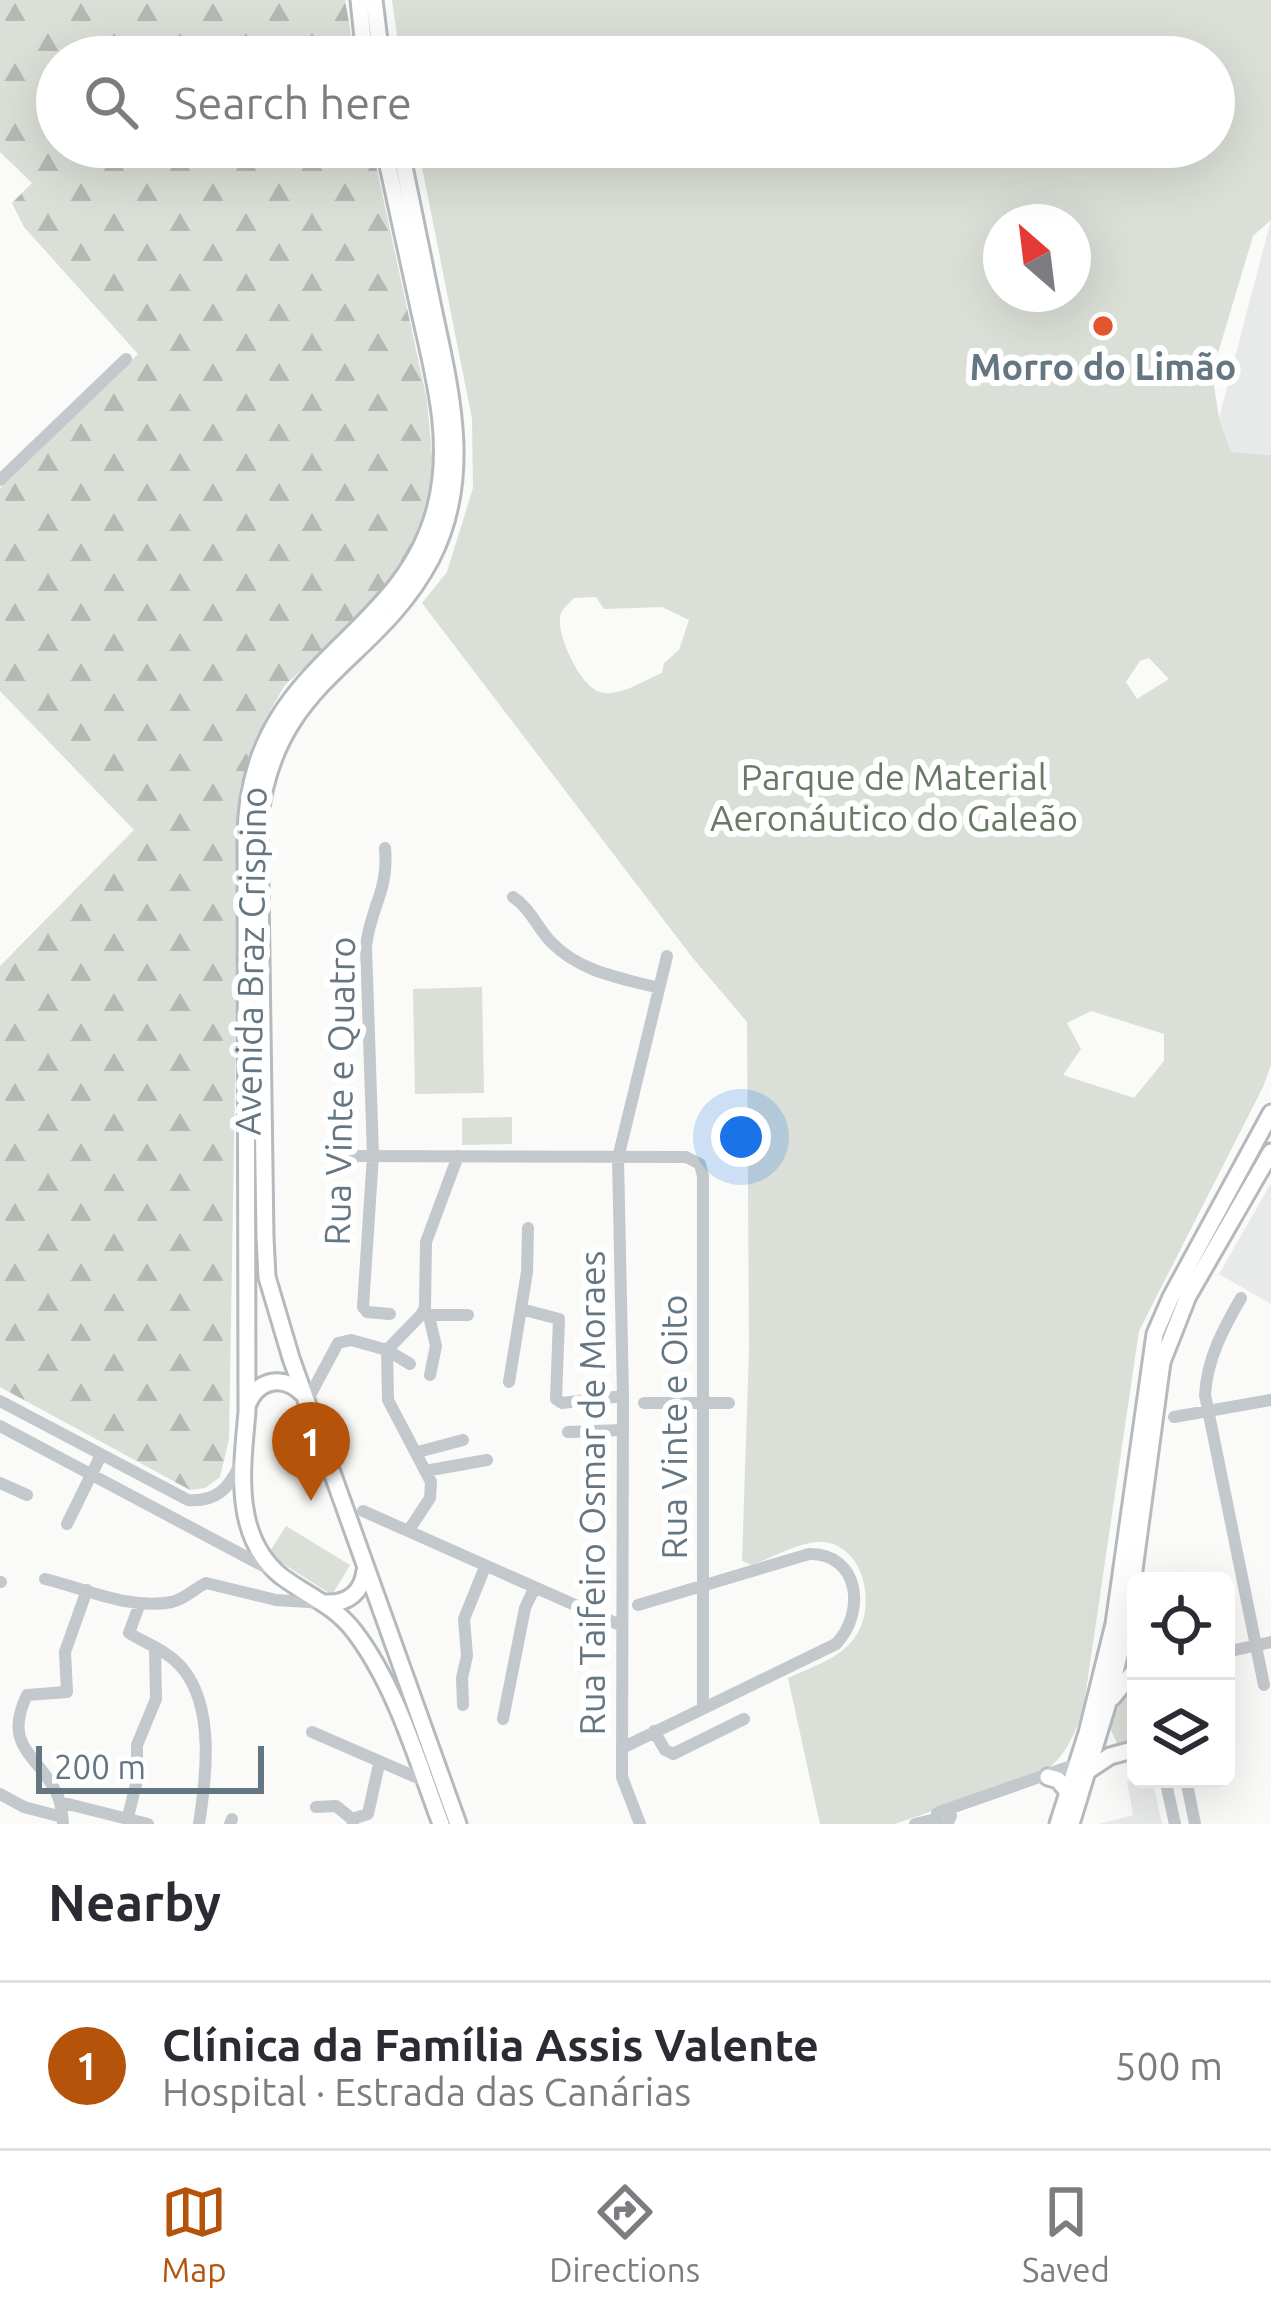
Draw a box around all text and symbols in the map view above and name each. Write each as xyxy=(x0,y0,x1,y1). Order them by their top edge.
search box xyxy=(36,36,1235,168)
icon: search xyxy=(78,69,144,135)
text: Search here xyxy=(174,77,412,128)
north arrow xyxy=(983,204,1091,312)
marker: Morro do Limão xyxy=(1090,313,1116,339)
place label: Morro do Limão xyxy=(969,346,1237,387)
park label: Parque de Material Aeronáutico do Galeão xyxy=(710,756,1078,838)
street label: Avenida Braz Crispino xyxy=(226,786,274,1136)
street label: Rua Vinte e Quatro xyxy=(316,936,362,1246)
your location xyxy=(711,1107,771,1167)
street label: Rua Taifeiro Osmar de Moraes xyxy=(571,1251,612,1735)
street label: Rua Vinte e Oito xyxy=(653,1294,694,1560)
pin: 1 xyxy=(272,1402,350,1501)
map controls xyxy=(1127,1572,1235,1788)
button: locate xyxy=(1127,1572,1235,1680)
button: layers xyxy=(1127,1680,1235,1788)
scale bar xyxy=(36,1740,264,1793)
text: 200 m xyxy=(54,1748,146,1785)
text: Nearby xyxy=(48,1873,221,1931)
text: Clínica da Família Assis Valente xyxy=(162,2019,819,2070)
text: 1 xyxy=(76,2044,98,2087)
text: 500 m xyxy=(1114,2044,1223,2087)
text: Hospital · Estrada das Canárias xyxy=(162,2070,691,2113)
tab: Map xyxy=(161,2179,227,2288)
tab: Directions xyxy=(549,2179,700,2288)
tab: Saved xyxy=(1022,2179,1110,2288)

